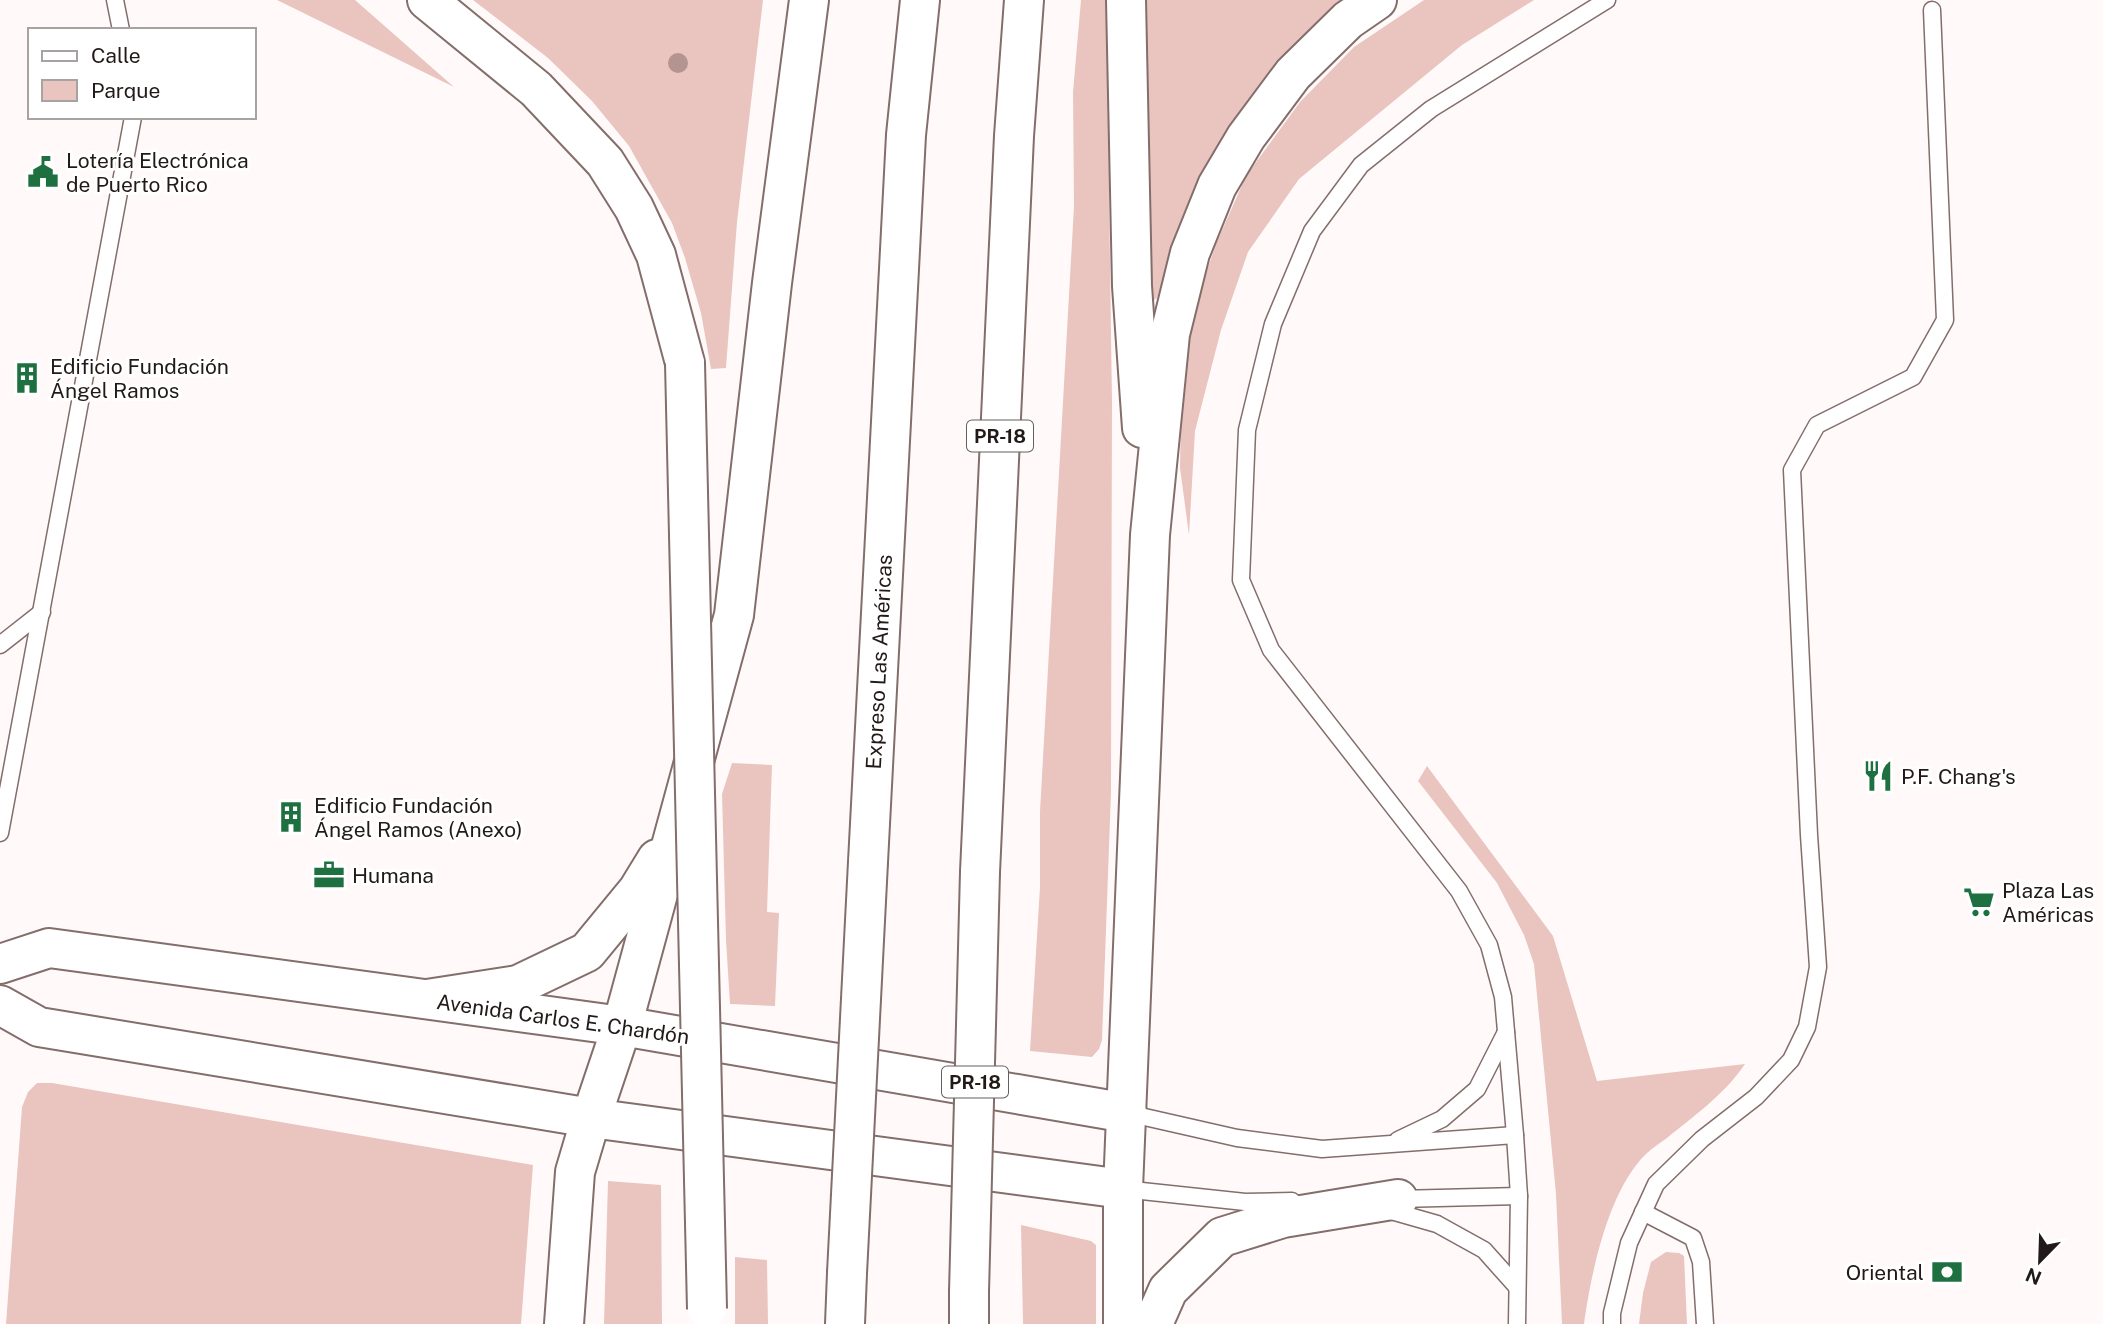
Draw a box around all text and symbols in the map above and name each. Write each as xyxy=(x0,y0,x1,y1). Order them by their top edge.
legend xyxy=(28,28,256,119)
text: Calle xyxy=(91,43,141,68)
text: Parque xyxy=(91,78,160,103)
place label: Lotería Electrónica de Puerto Rico xyxy=(66,148,249,197)
public building icon: Lotería Electrónica de Puerto Rico xyxy=(26,155,60,189)
place label: Edificio Fundación Ángel Ramos xyxy=(50,354,229,403)
building icon: Edificio Fundación Ángel Ramos xyxy=(10,361,44,395)
road number: PR-18 xyxy=(967,420,1033,452)
street label: Expreso Las Américas xyxy=(861,554,897,770)
restaurant icon: P.F. Chang's xyxy=(1861,759,1895,793)
place label: P.F. Chang's xyxy=(1901,764,2016,789)
place label: Edificio Fundación Ángel Ramos (Anexo) xyxy=(314,793,523,842)
building icon: Edificio Fundación Ángel Ramos (Anexo) xyxy=(274,800,308,834)
office icon: Humana xyxy=(312,858,346,892)
place label: Humana xyxy=(352,863,434,888)
place label: Plaza Las Américas xyxy=(2002,878,2094,927)
supermarket icon: Plaza Las Américas xyxy=(1962,885,1996,919)
street label: Avenida Carlos E. Chardón xyxy=(435,989,691,1049)
road number: PR-18 xyxy=(942,1066,1008,1098)
north arrow xyxy=(2005,1226,2075,1296)
bank icon: Oriental xyxy=(1930,1255,1964,1289)
place label: Oriental xyxy=(1846,1260,1924,1285)
text: N xyxy=(2022,1264,2044,1290)

